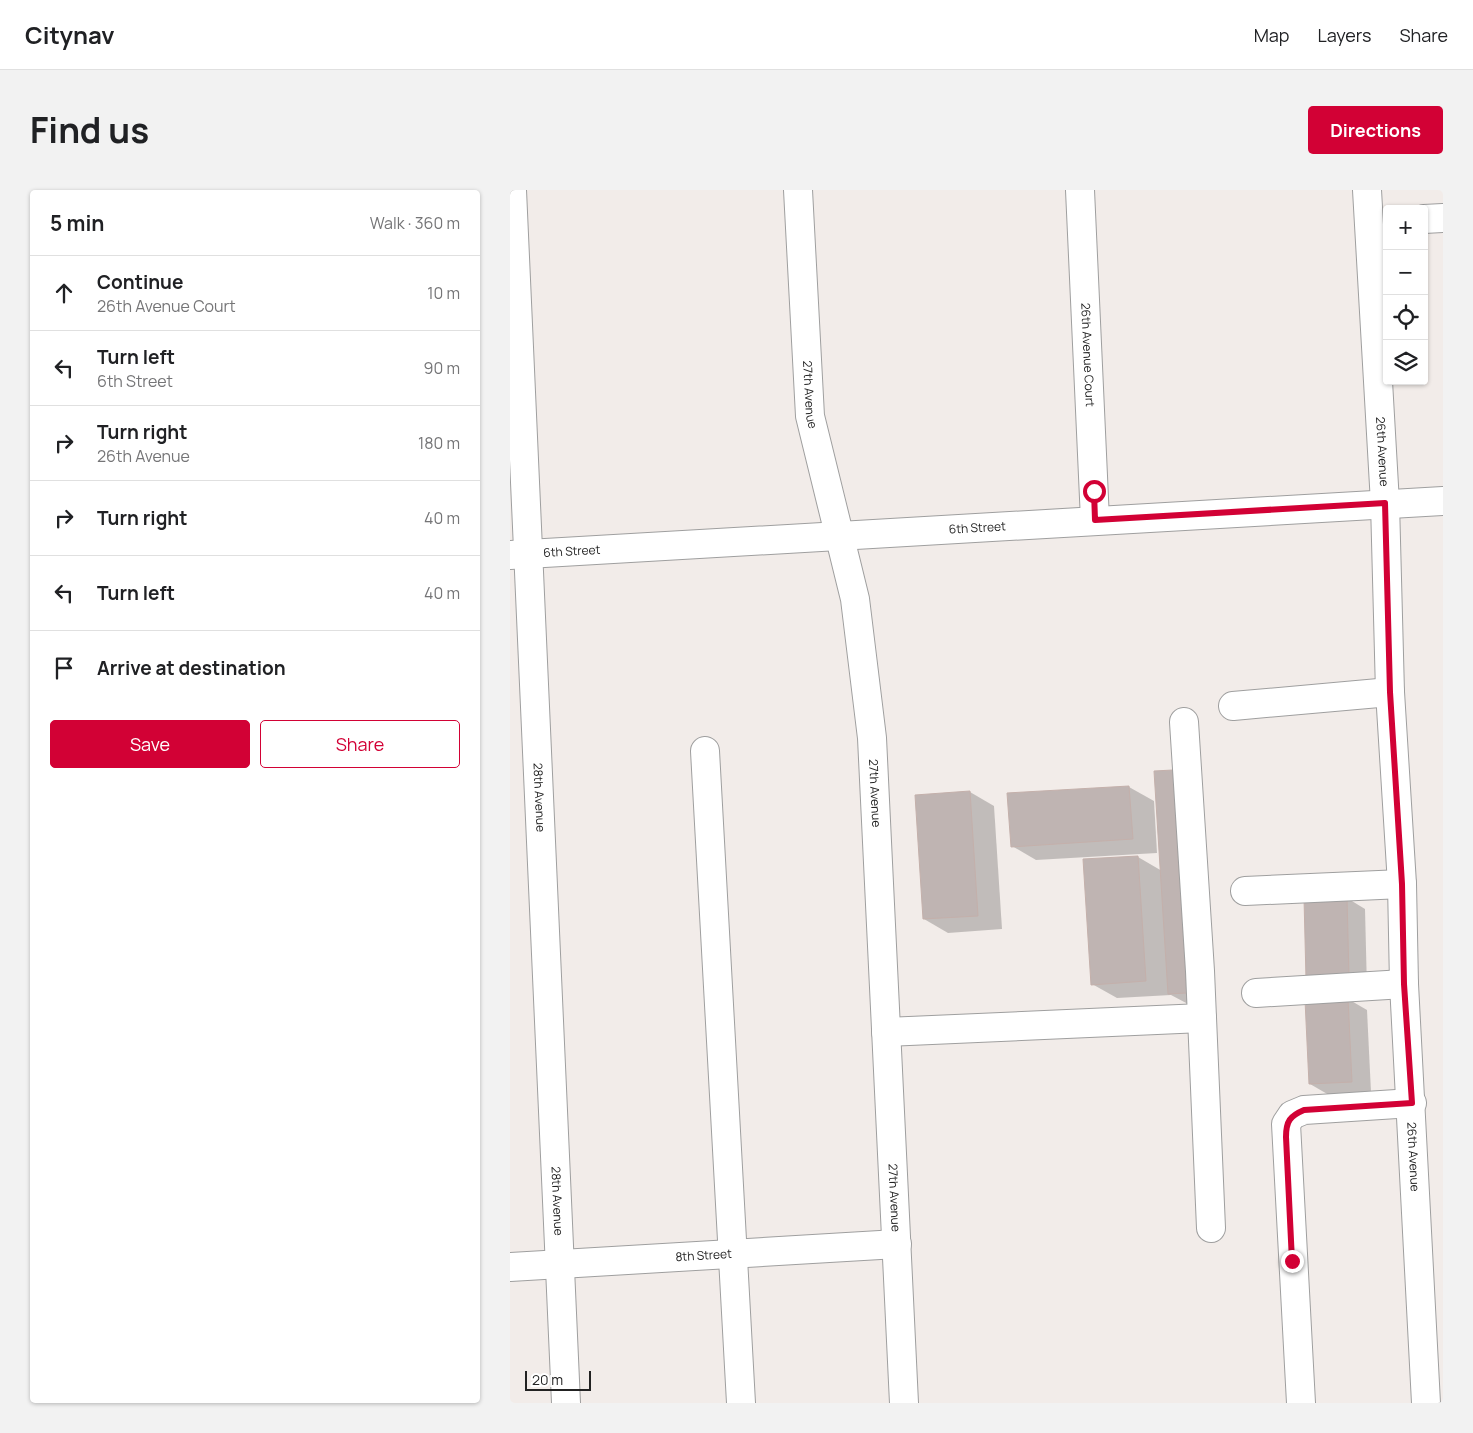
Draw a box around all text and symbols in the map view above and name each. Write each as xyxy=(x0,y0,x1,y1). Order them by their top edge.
text: Citynav xyxy=(25,18,115,51)
text: Map xyxy=(1254,23,1289,47)
text: Layers xyxy=(1317,23,1371,47)
text: Share xyxy=(1399,23,1448,47)
text: Find us xyxy=(30,106,149,154)
button: Directions xyxy=(1308,106,1443,154)
map controls xyxy=(1383,205,1428,385)
button: + xyxy=(1383,205,1428,250)
text: 5 min xyxy=(50,209,104,237)
text: Walk · 360 m xyxy=(370,212,460,234)
button: − xyxy=(1383,250,1428,295)
text: Continue xyxy=(97,269,183,295)
icon: ahead xyxy=(50,279,78,307)
text: 10 m xyxy=(427,282,460,304)
text: 26th Avenue Court xyxy=(97,295,236,317)
button: locate xyxy=(1383,295,1428,340)
street label: 26th Avenue Court xyxy=(1077,302,1099,407)
button: layers xyxy=(1383,340,1428,385)
text: Turn left xyxy=(97,344,175,370)
icon: left xyxy=(50,354,78,382)
text: 90 m xyxy=(424,357,460,379)
street label: 27th Avenue xyxy=(799,360,822,430)
text: 6th Street xyxy=(97,370,173,392)
street label: 26th Avenue xyxy=(1372,416,1393,487)
text: Turn right xyxy=(97,419,187,445)
icon: right xyxy=(50,429,78,457)
text: 180 m xyxy=(418,432,460,454)
text: 26th Avenue xyxy=(97,445,190,467)
route start xyxy=(1083,480,1106,503)
icon: right xyxy=(50,504,78,532)
text: Turn right xyxy=(97,505,187,531)
text: 40 m xyxy=(424,507,460,529)
street label: 6th Street xyxy=(948,517,1006,538)
street label: 6th Street xyxy=(543,541,601,561)
icon: left xyxy=(50,579,78,607)
text: Turn left xyxy=(97,580,175,606)
text: 40 m xyxy=(424,582,460,604)
icon: arrive xyxy=(50,654,78,682)
text: Arrive at destination xyxy=(97,655,286,681)
button: Save xyxy=(50,720,250,768)
button: Share xyxy=(260,720,460,768)
street label: 27th Avenue xyxy=(865,759,885,828)
street label: 28th Avenue xyxy=(530,762,550,832)
street label: 26th Avenue xyxy=(1403,1121,1424,1192)
street label: 27th Avenue xyxy=(884,1163,905,1232)
street label: 28th Avenue xyxy=(547,1166,568,1236)
street label: 8th Street xyxy=(675,1245,733,1265)
route end xyxy=(1281,1250,1304,1273)
scale bar xyxy=(525,1368,591,1391)
text: 20 m xyxy=(532,1370,563,1389)

